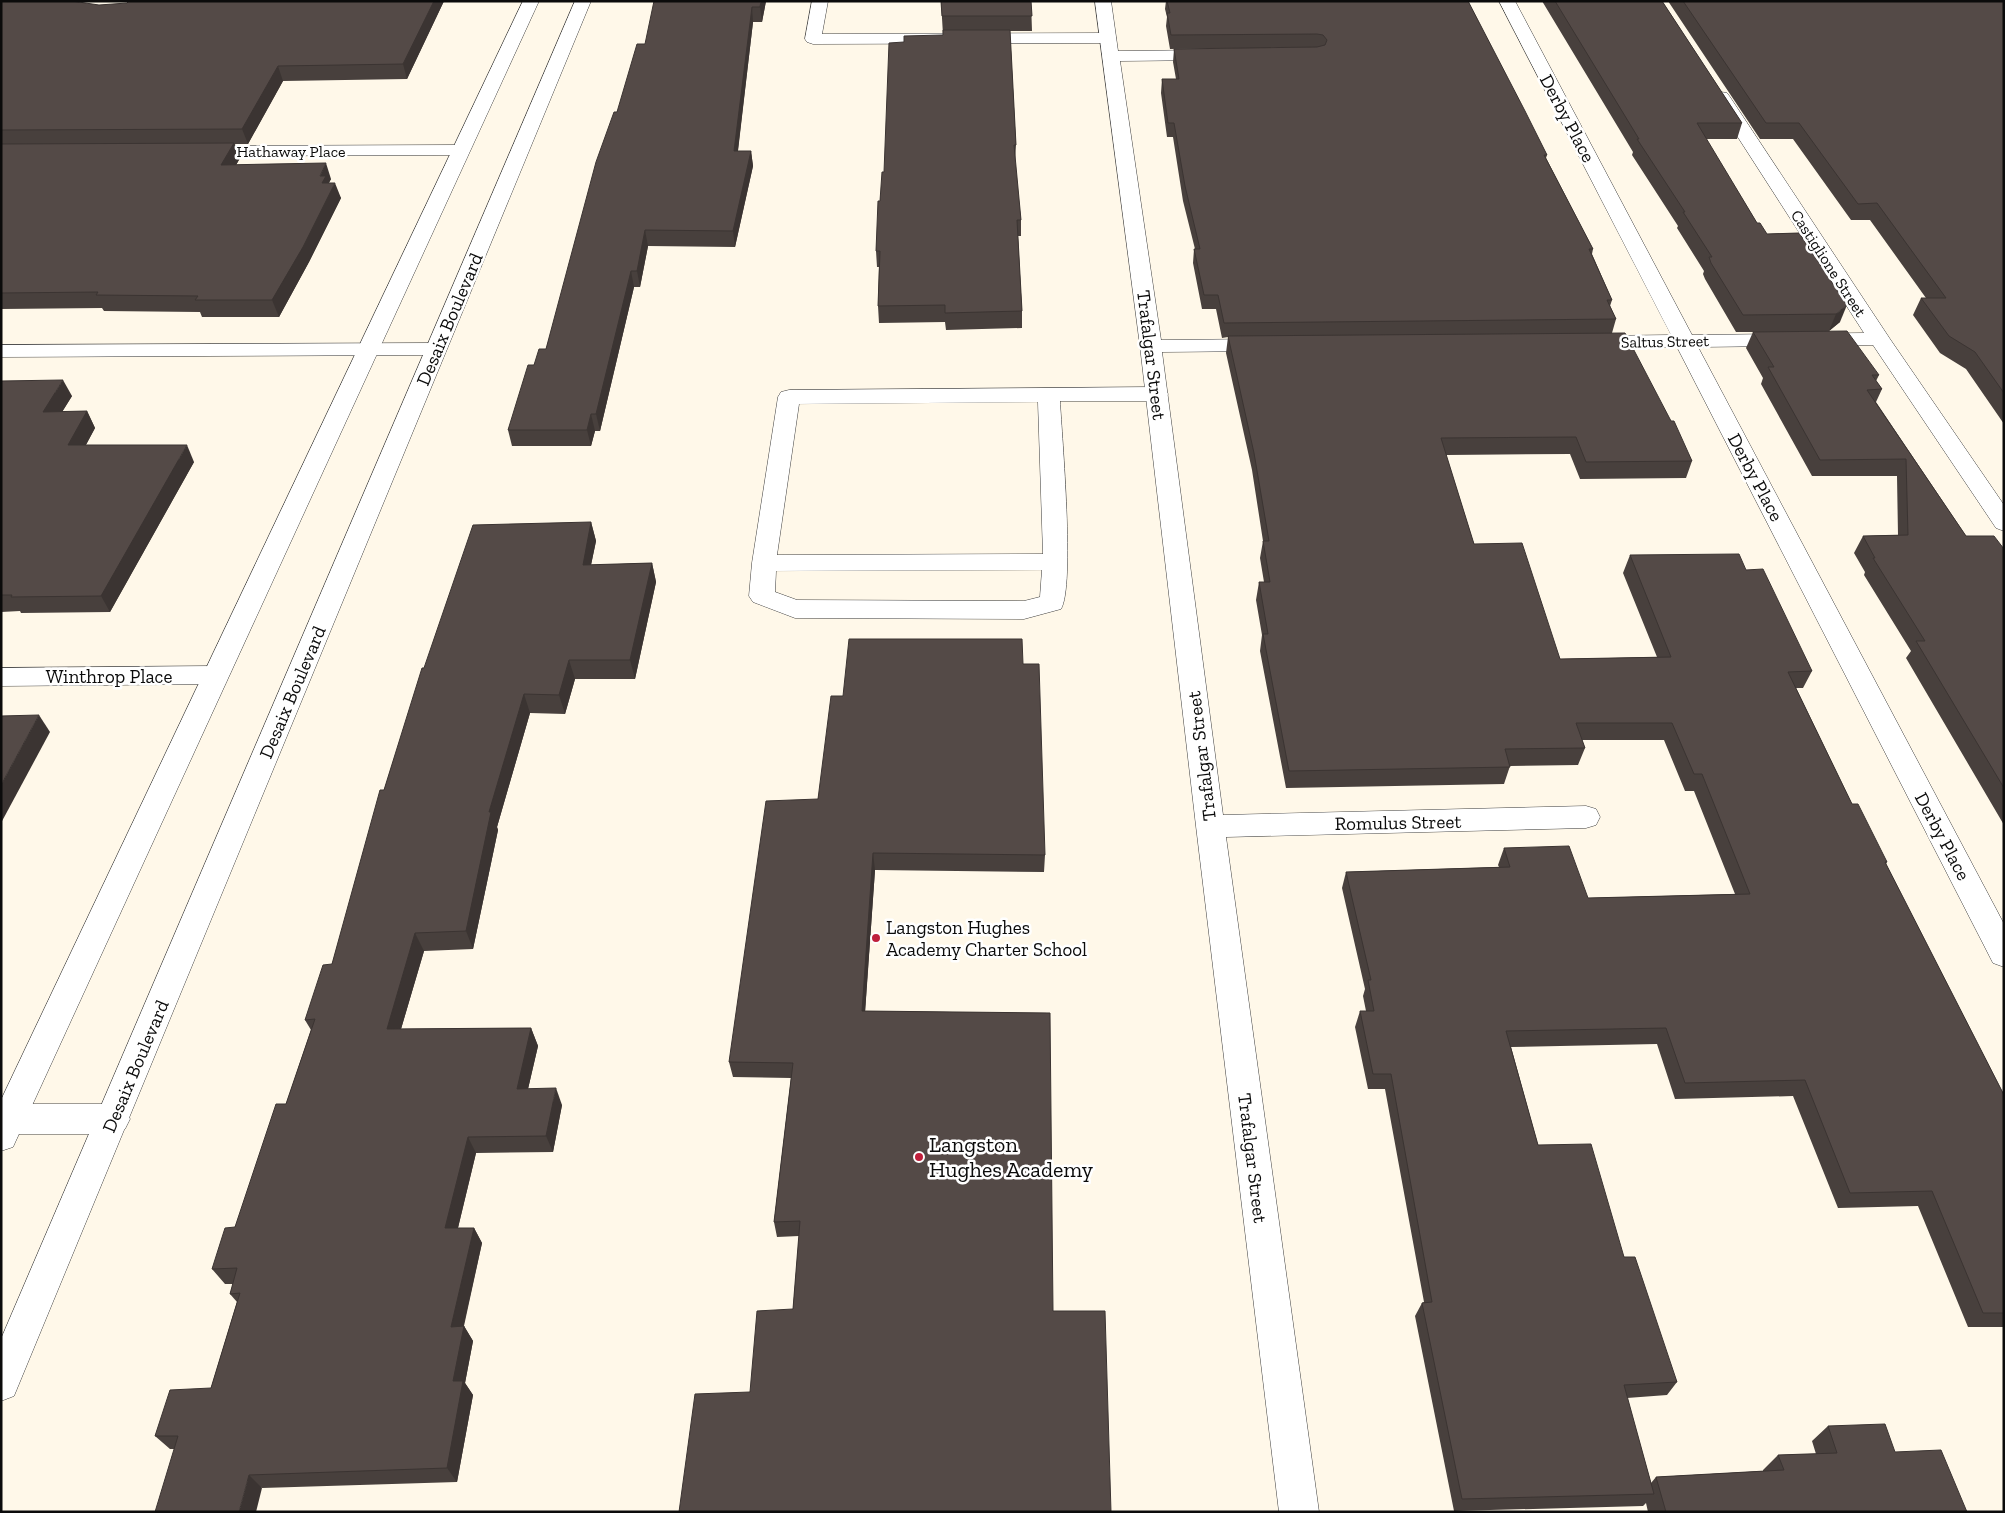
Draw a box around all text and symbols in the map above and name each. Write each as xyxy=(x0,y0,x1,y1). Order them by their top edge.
street label: Derby Place xyxy=(1535,70,1600,166)
street label: Hathaway Place xyxy=(236,142,346,161)
street label: Castiglione Street xyxy=(1787,206,1870,320)
street label: Desaix Boulevard xyxy=(411,249,488,389)
street label: Trafalgar Street xyxy=(1132,289,1171,421)
street label: Saltus Street xyxy=(1621,331,1709,352)
street label: Derby Place xyxy=(1723,429,1788,525)
street label: Desaix Boulevard xyxy=(254,622,331,762)
street label: Winthrop Place xyxy=(46,665,172,688)
street label: Trafalgar Street xyxy=(1182,690,1221,822)
street label: Derby Place xyxy=(1910,788,1975,884)
street label: Romulus Street xyxy=(1334,810,1462,835)
place label: Langston Hughes Academy Charter School xyxy=(886,916,1087,961)
marker: Langston Hughes Academy Charter School xyxy=(870,932,882,944)
street label: Desaix Boulevard xyxy=(97,996,174,1136)
street label: Trafalgar Street xyxy=(1233,1092,1272,1224)
place label: Langston Hughes Academy xyxy=(929,1131,1094,1183)
marker: Langston Hughes Academy xyxy=(913,1151,925,1163)

